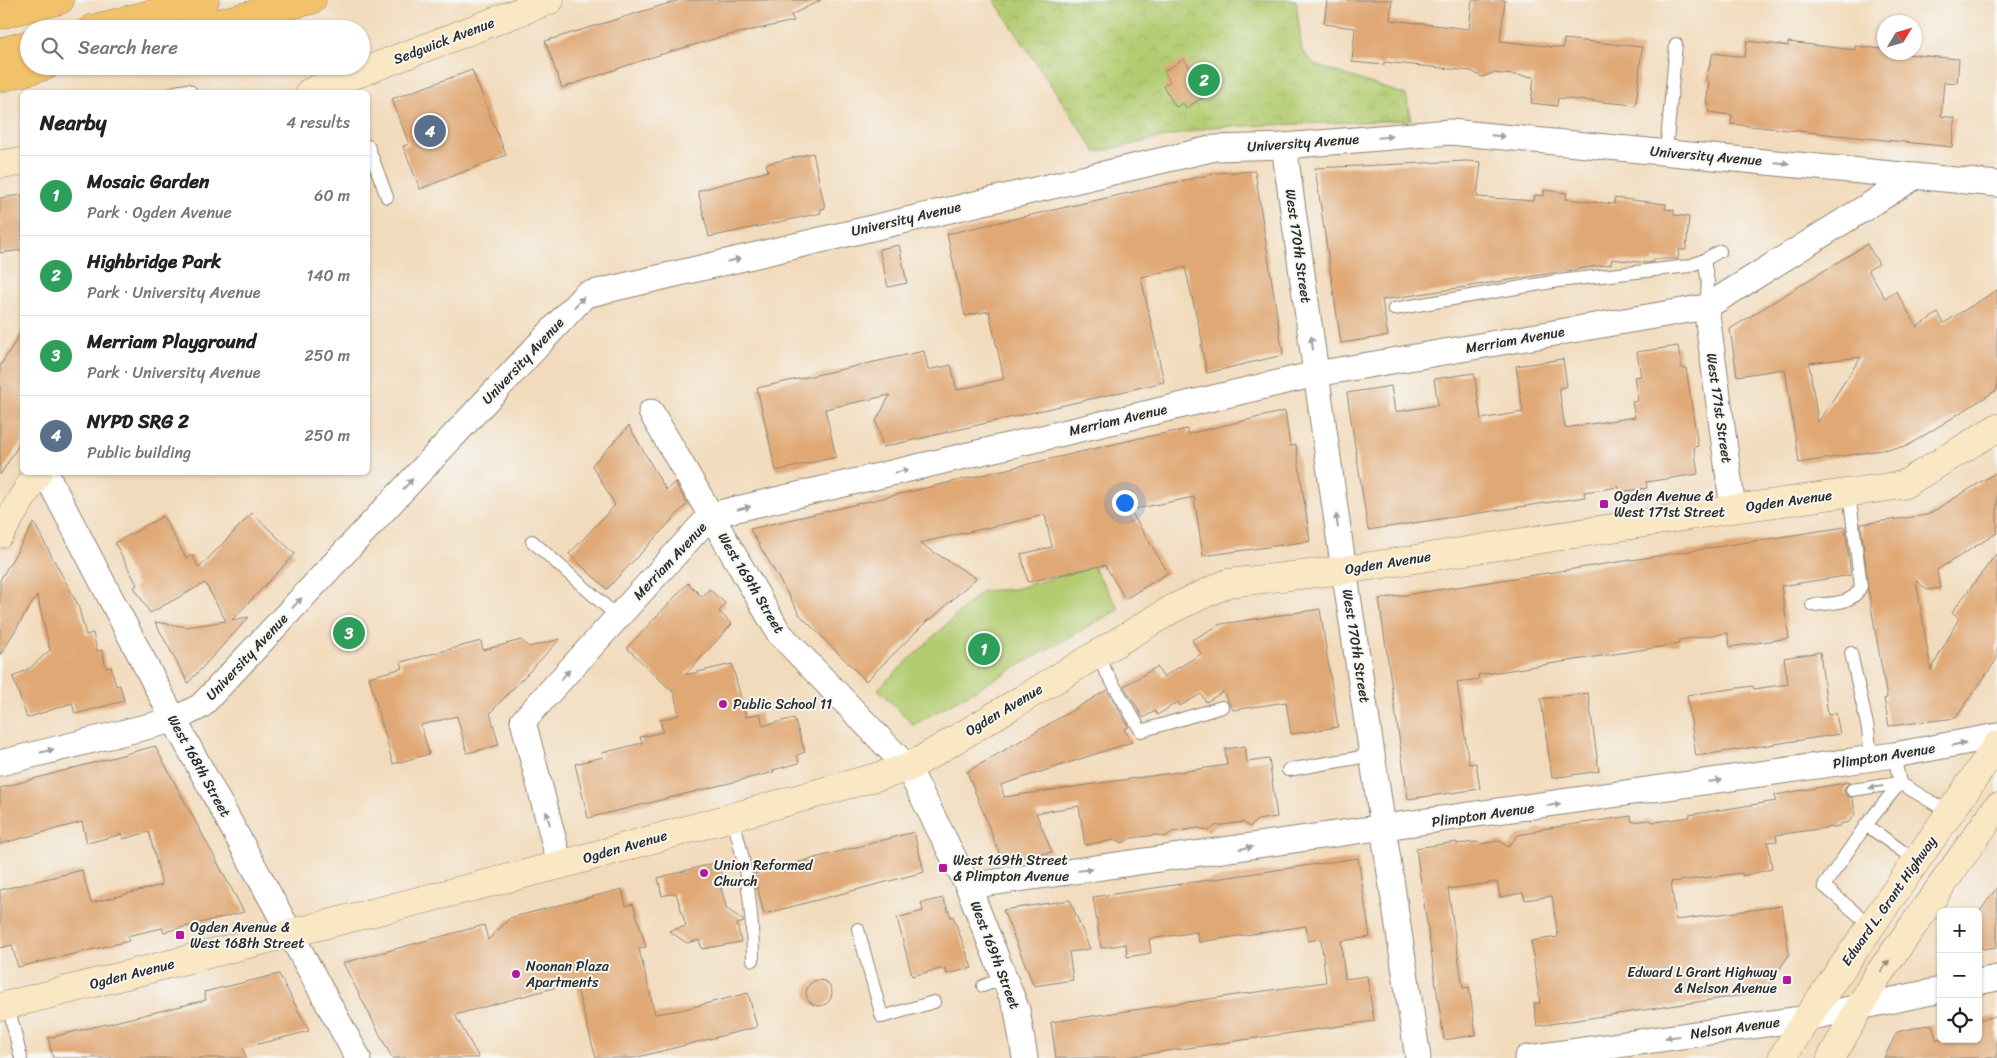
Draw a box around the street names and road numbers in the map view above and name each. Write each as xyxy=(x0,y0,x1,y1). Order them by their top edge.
street label: Sedgwick Avenue xyxy=(390,10,498,72)
street label: University Avenue xyxy=(1246,127,1360,159)
street label: University Avenue xyxy=(1649,139,1763,173)
street label: West 170th Street xyxy=(1278,187,1318,305)
street label: University Avenue xyxy=(849,194,964,244)
street label: University Avenue xyxy=(476,311,571,410)
street label: Merriam Avenue xyxy=(1464,319,1567,361)
street label: West 171st Street xyxy=(1699,351,1739,465)
street label: Merriam Avenue xyxy=(1066,397,1170,443)
street label: Ogden Avenue xyxy=(1744,483,1834,519)
street label: Merriam Avenue xyxy=(627,516,713,606)
street label: West 169th Street xyxy=(711,527,791,639)
street label: Ogden Avenue xyxy=(1343,544,1433,582)
street label: West 170th Street xyxy=(1335,587,1377,705)
street label: University Avenue xyxy=(200,607,295,706)
street label: Ogden Avenue xyxy=(960,677,1048,743)
street label: West 168th Street xyxy=(160,710,238,822)
street label: Plimpton Avenue xyxy=(1831,736,1937,776)
street label: Plimpton Avenue xyxy=(1430,795,1536,835)
street label: Ogden Avenue xyxy=(580,823,670,871)
street label: Edward L. Grant Highway xyxy=(1835,830,1944,971)
street label: West 169th Street xyxy=(963,897,1027,1013)
street label: Ogden Avenue xyxy=(87,951,177,997)
street label: Nelson Avenue xyxy=(1689,1009,1781,1047)

